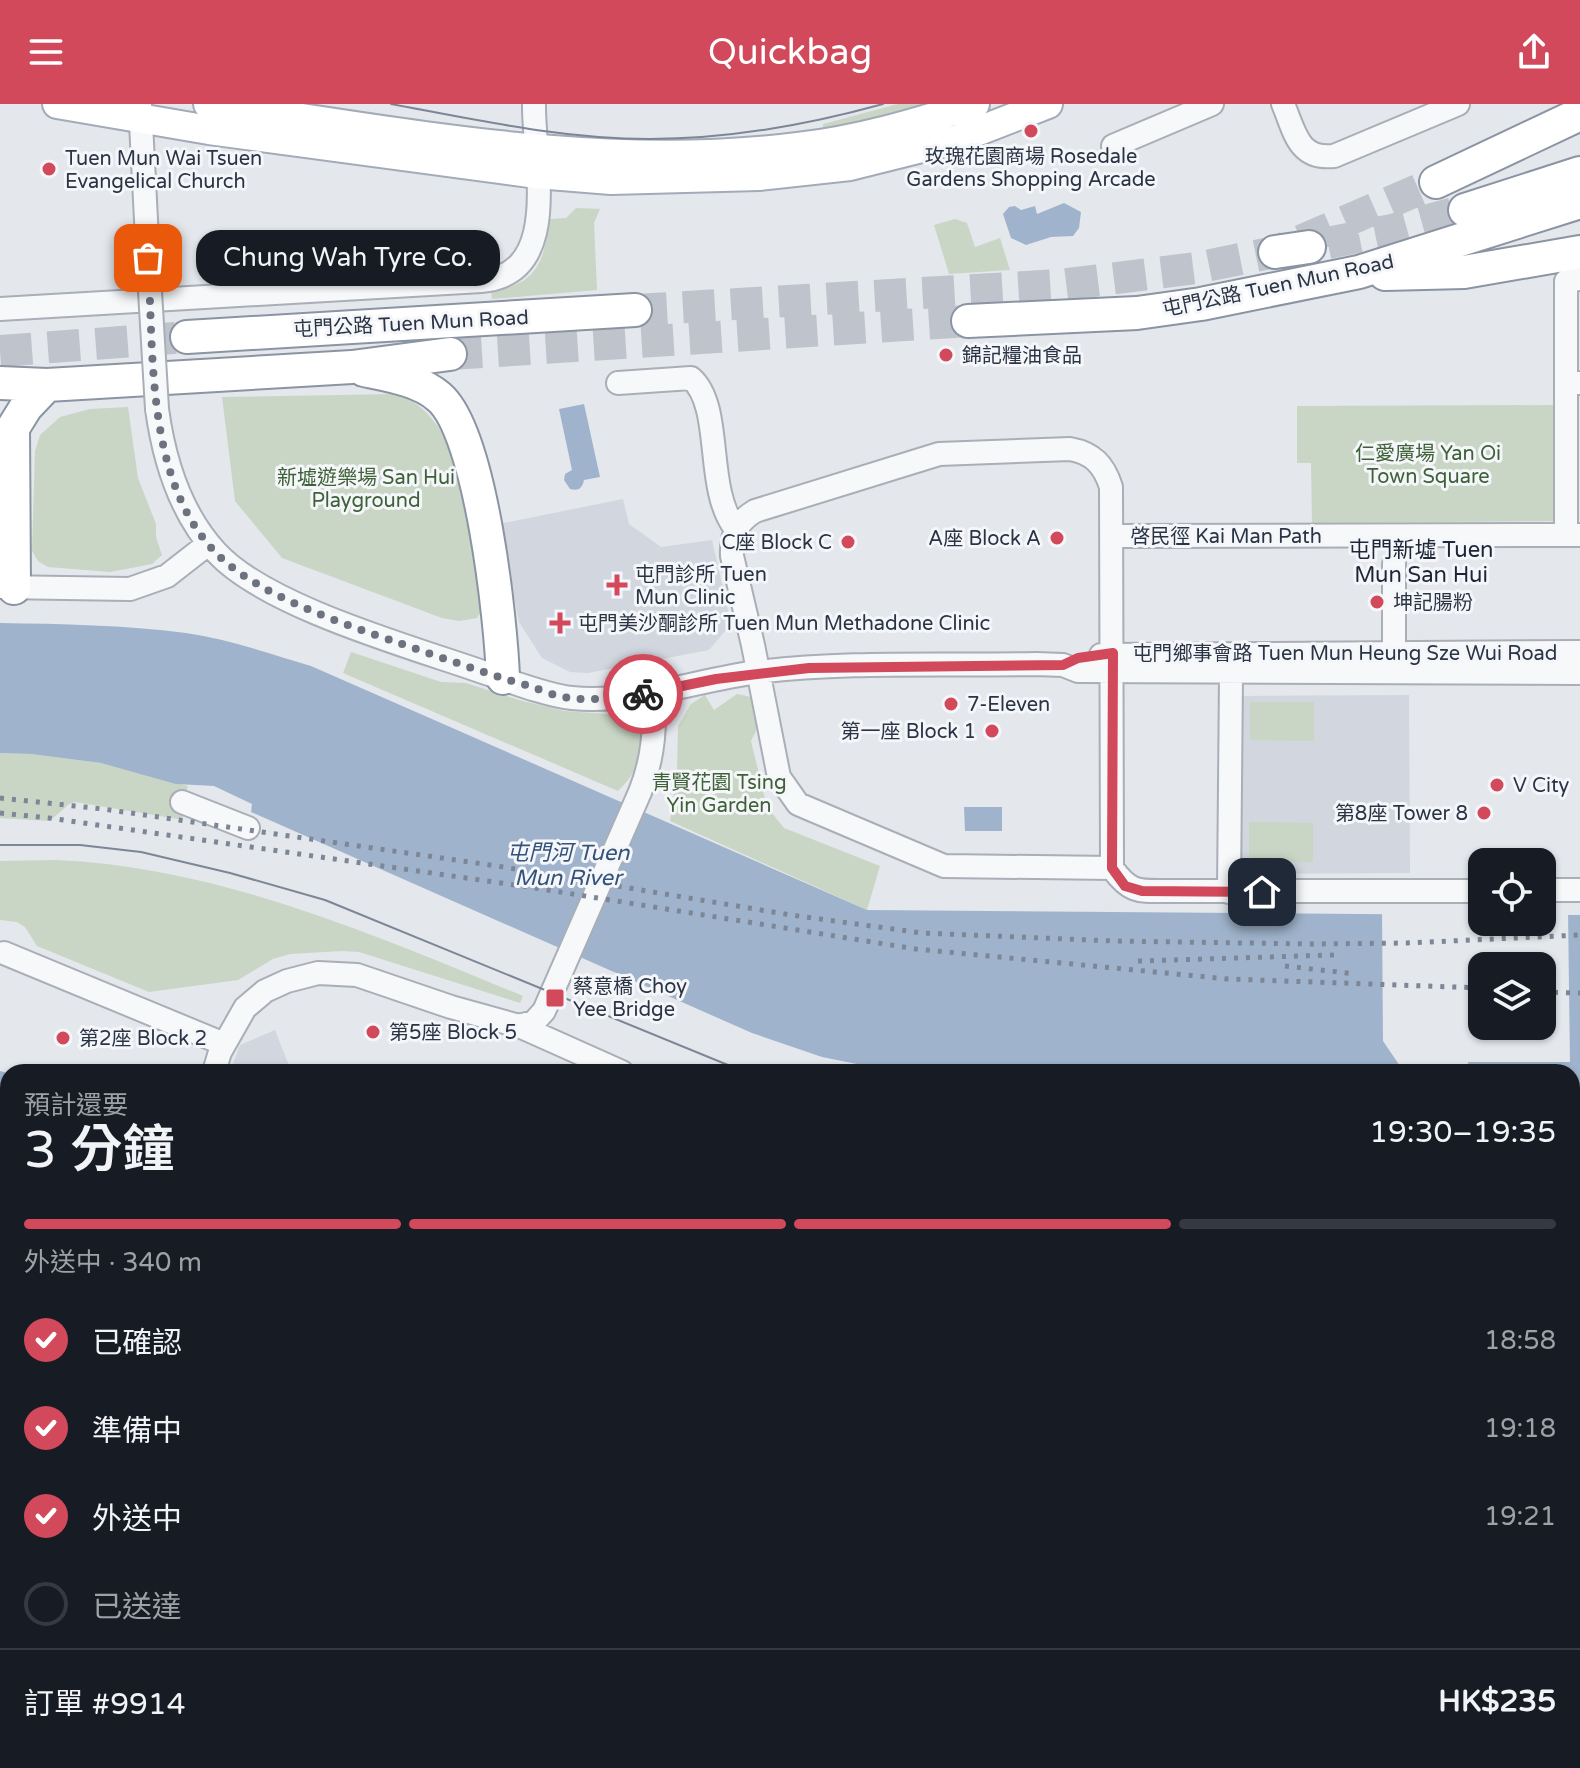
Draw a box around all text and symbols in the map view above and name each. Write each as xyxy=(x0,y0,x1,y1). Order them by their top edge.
icon: menu xyxy=(24,30,68,74)
icon: share xyxy=(1512,30,1556,74)
text: Quickbag xyxy=(708,31,872,74)
marker: 玫瑰花園商場 Rosedale Gardens Shopping Arcade xyxy=(1022,122,1040,140)
place label: 玫瑰花園商場 Rosedale Gardens Shopping Arcade xyxy=(906,145,1156,192)
place label: Tuen Mun Wai Tsuen Evangelical Church xyxy=(65,147,262,194)
marker: Tuen Mun Wai Tsuen Evangelical Church xyxy=(40,160,58,178)
pin xyxy=(114,224,182,292)
callout: Chung Wah Tyre Co. xyxy=(196,230,500,286)
icon: bag xyxy=(126,236,170,280)
text: Chung Wah Tyre Co. xyxy=(223,242,473,273)
street label: 屯門公路 Tuen Mun Road xyxy=(1160,250,1396,322)
street label: 屯門公路 Tuen Mun Road xyxy=(293,306,529,342)
place label: 錦記糧油食品 xyxy=(962,344,1082,368)
marker: 錦記糧油食品 xyxy=(937,346,955,364)
park label: 仁愛廣場 Yan Oi Town Square xyxy=(1355,442,1501,489)
park label: 新墟遊樂場 San Hui Playground xyxy=(277,466,455,513)
street label: 啓民徑 Kai Man Path xyxy=(1130,525,1322,549)
place label: A座 Block A xyxy=(928,527,1041,551)
marker: A座 Block A xyxy=(1048,529,1066,547)
place label: C座 Block C xyxy=(721,531,832,555)
marker: C座 Block C xyxy=(839,533,857,551)
district label: 屯門新墟 Tuen Mun San Hui xyxy=(1348,537,1494,588)
place label: 屯門診所 Tuen Mun Clinic xyxy=(635,563,767,610)
marker: 屯門診所 Tuen Mun Clinic xyxy=(606,574,628,596)
place label: 坤記腸粉 xyxy=(1393,591,1473,615)
marker: 坤記腸粉 xyxy=(1368,593,1386,611)
marker: 屯門美沙酮診所 Tuen Mun Methadone Clinic xyxy=(549,612,571,634)
place label: 屯門美沙酮診所 Tuen Mun Methadone Clinic xyxy=(578,612,990,636)
street label: 屯門鄉事會路 Tuen Mun Heung Sze Wui Road xyxy=(1133,642,1557,666)
courier xyxy=(603,654,683,734)
icon: bike xyxy=(621,672,665,716)
place label: 7-Eleven xyxy=(967,693,1050,717)
marker: 7-Eleven xyxy=(942,695,960,713)
place label: 第一座 Block 1 xyxy=(841,720,976,744)
marker: 第一座 Block 1 xyxy=(983,722,1001,740)
park label: 青賢花園 Tsing Yin Garden xyxy=(651,771,787,818)
place label: V City xyxy=(1513,774,1570,798)
marker: V City xyxy=(1488,776,1506,794)
place label: 第8座 Tower 8 xyxy=(1335,802,1468,826)
marker: 第8座 Tower 8 xyxy=(1475,804,1493,822)
water label: 屯門河 Tuen Mun River xyxy=(506,840,630,891)
map controls xyxy=(1468,848,1556,1040)
button: locate xyxy=(1468,848,1556,936)
pin xyxy=(1228,858,1296,926)
icon: home xyxy=(1240,870,1284,914)
button: layers xyxy=(1468,952,1556,1040)
place label: 蔡意橋 Choy Yee Bridge xyxy=(573,975,687,1022)
marker: 蔡意橋 Choy Yee Bridge xyxy=(544,987,566,1009)
place label: 第5座 Block 5 xyxy=(389,1021,517,1045)
marker: 第5座 Block 5 xyxy=(364,1023,382,1041)
place label: 第2座 Block 2 xyxy=(79,1027,207,1051)
marker: 第2座 Block 2 xyxy=(54,1029,72,1047)
text: 預計還要 xyxy=(24,1090,128,1121)
text: 19:30–19:35 xyxy=(1369,1114,1556,1151)
text: 3 分鐘 xyxy=(24,1119,174,1182)
text: 外送中 · 340 m xyxy=(24,1247,202,1278)
icon: check xyxy=(24,1318,68,1362)
text: 已確認 xyxy=(92,1325,182,1362)
text: 18:58 xyxy=(1484,1325,1556,1356)
icon: check xyxy=(24,1406,68,1450)
text: 準備中 xyxy=(92,1413,182,1450)
text: 19:18 xyxy=(1484,1413,1556,1444)
icon: check xyxy=(24,1494,68,1538)
text: 外送中 xyxy=(92,1501,182,1538)
text: 19:21 xyxy=(1484,1501,1556,1532)
text: 已送達 xyxy=(92,1589,182,1626)
text: HK$235 xyxy=(1438,1683,1556,1720)
text: 訂單 #9914 xyxy=(24,1686,186,1723)

